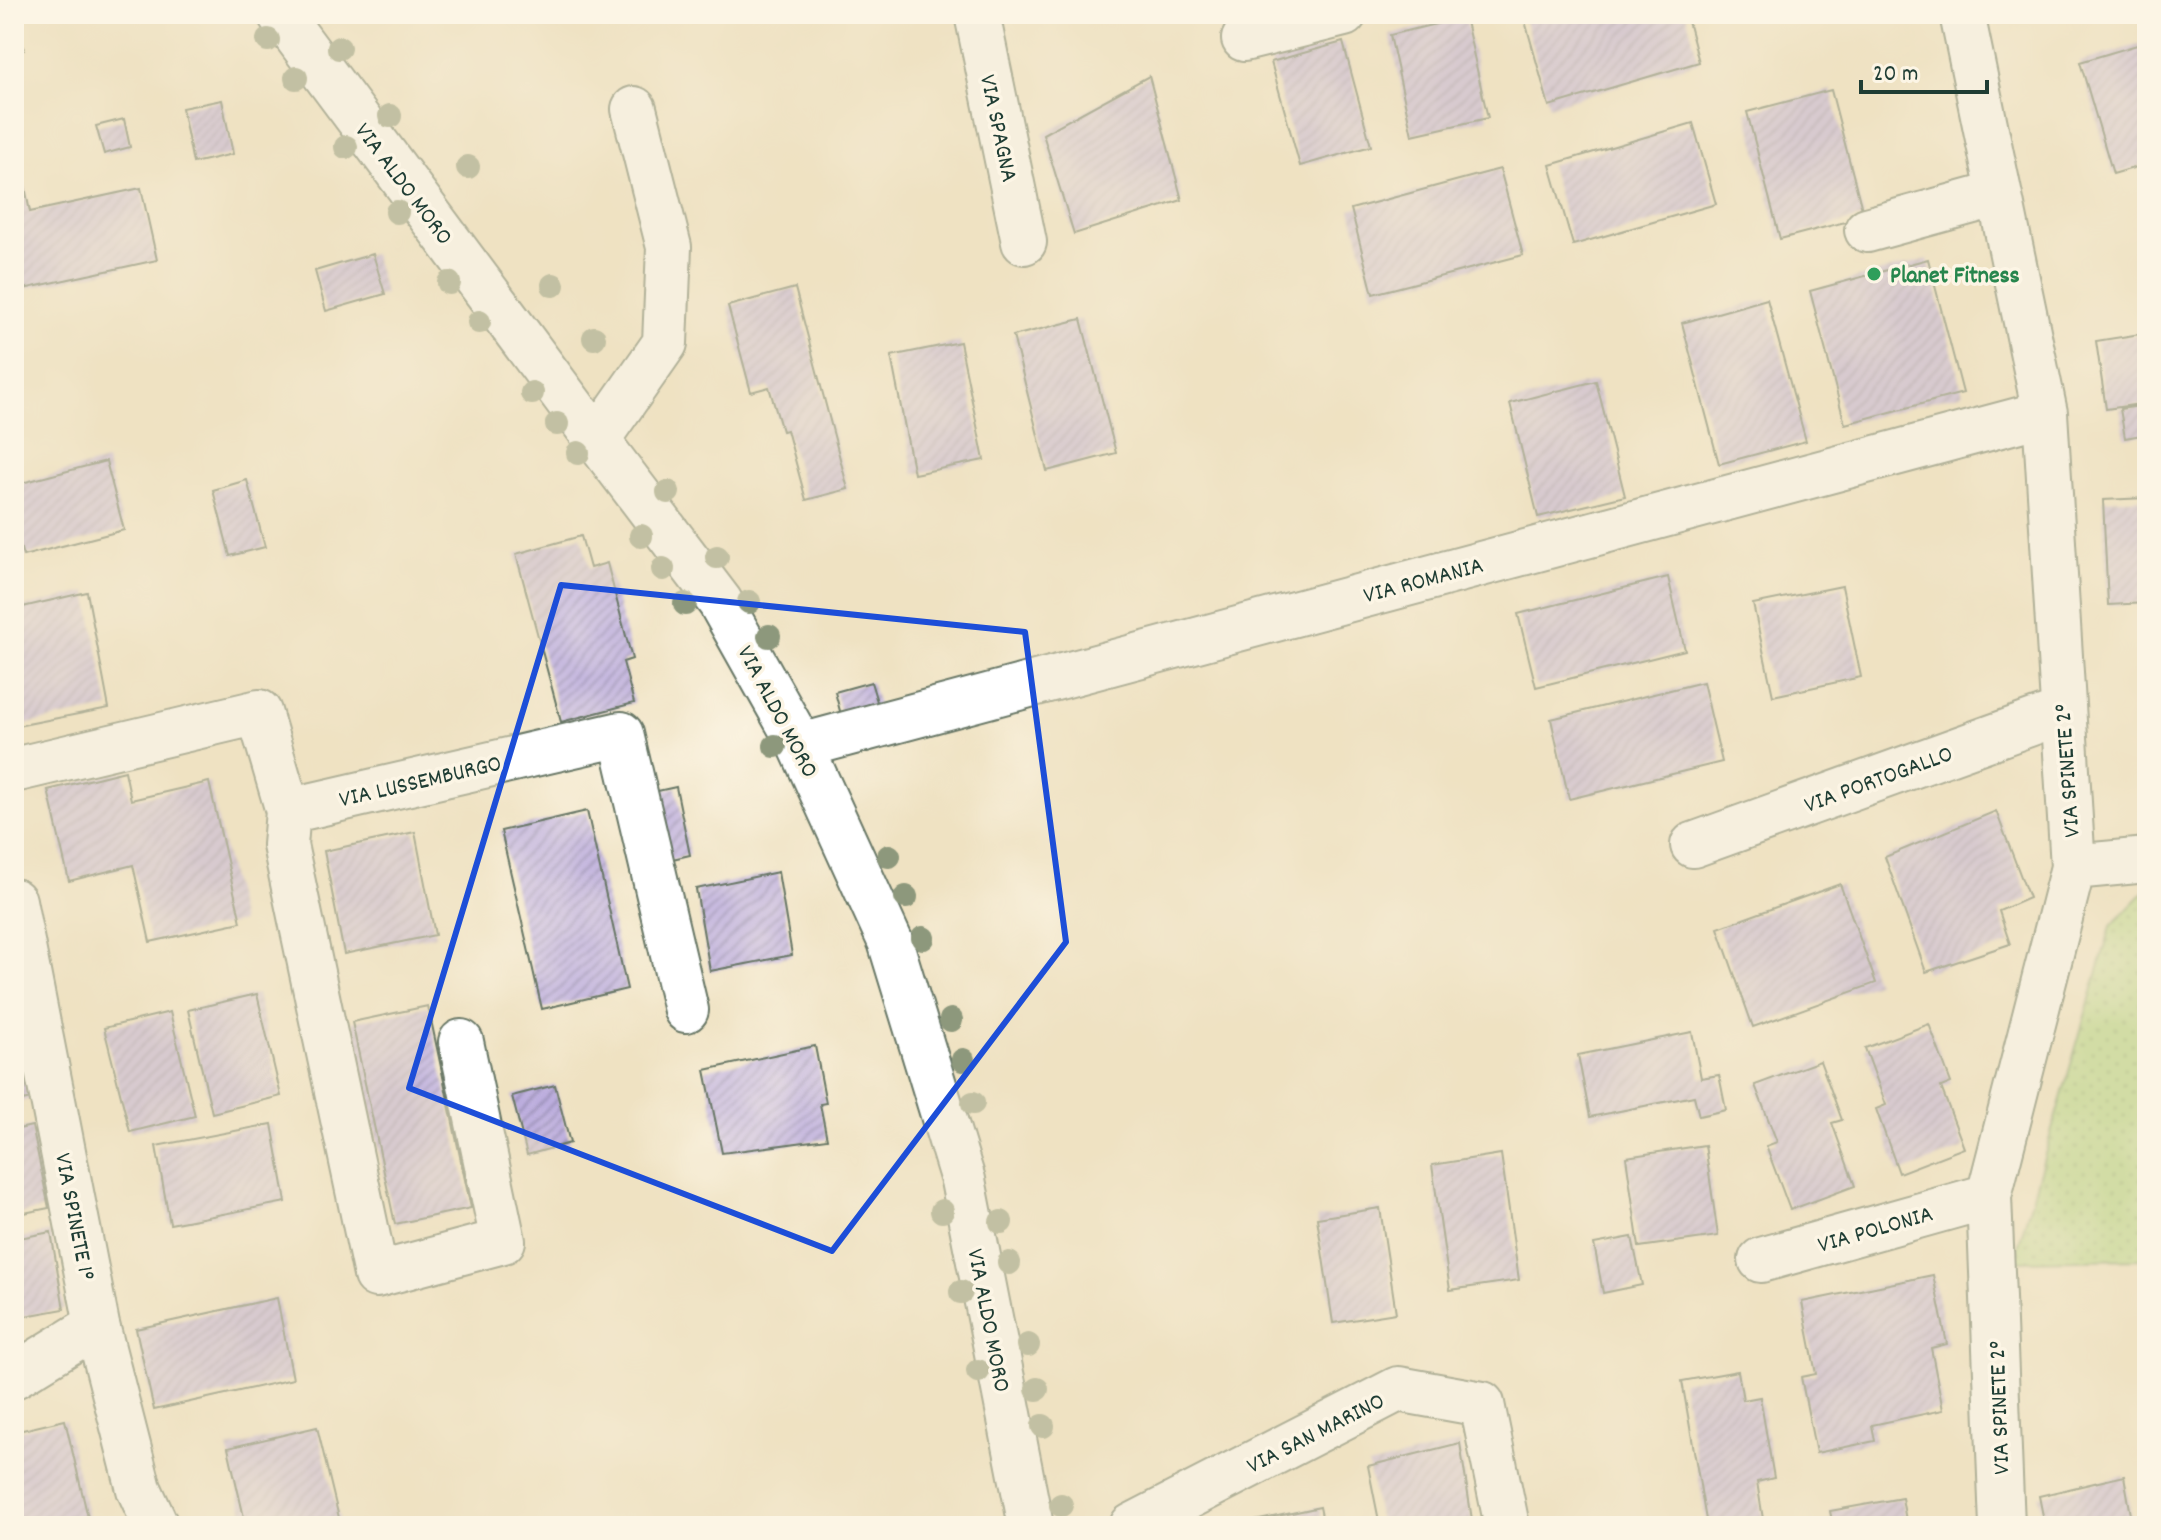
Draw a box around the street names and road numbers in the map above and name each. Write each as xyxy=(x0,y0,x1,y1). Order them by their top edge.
street label: VIA SPAGNA xyxy=(969,72,1025,186)
street label: VIA ALDO MORO xyxy=(345,116,460,253)
street label: VIA ROMANIA xyxy=(1360,550,1487,614)
street label: VIA ALDO MORO xyxy=(727,640,826,785)
street label: VIA SPINETE 2° xyxy=(2047,703,2091,839)
street label: VIA PORTOGALLO xyxy=(1800,738,1958,823)
street label: VIA LUSSEMBURGO xyxy=(336,748,505,818)
street label: VIA SPINETE 1° xyxy=(44,1150,102,1283)
street label: VIA POLONIA xyxy=(1814,1198,1937,1264)
street label: VIA ALDO MORO xyxy=(956,1246,1018,1395)
street label: VIA SPINETE 2° xyxy=(1982,1340,2020,1475)
street label: VIA SAN MARINO xyxy=(1242,1385,1391,1484)

